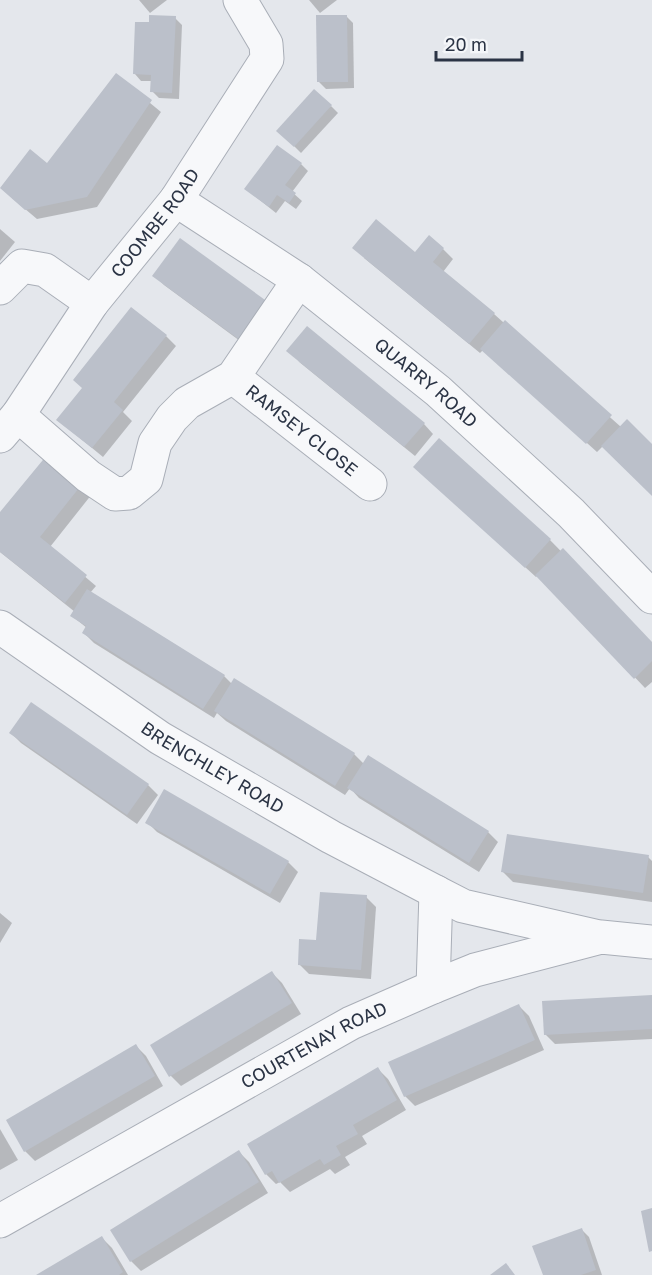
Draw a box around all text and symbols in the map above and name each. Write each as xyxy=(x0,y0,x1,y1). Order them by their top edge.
scale bar xyxy=(436,24,522,62)
text: 20 m xyxy=(445,33,487,55)
street label: COOMBE ROAD xyxy=(106,164,203,281)
street label: QUARRY ROAD xyxy=(370,333,482,432)
street label: RAMSEY CLOSE xyxy=(242,379,363,480)
street label: BRENCHLEY ROAD xyxy=(137,716,288,818)
street label: COURTENAY ROAD xyxy=(237,997,390,1093)

